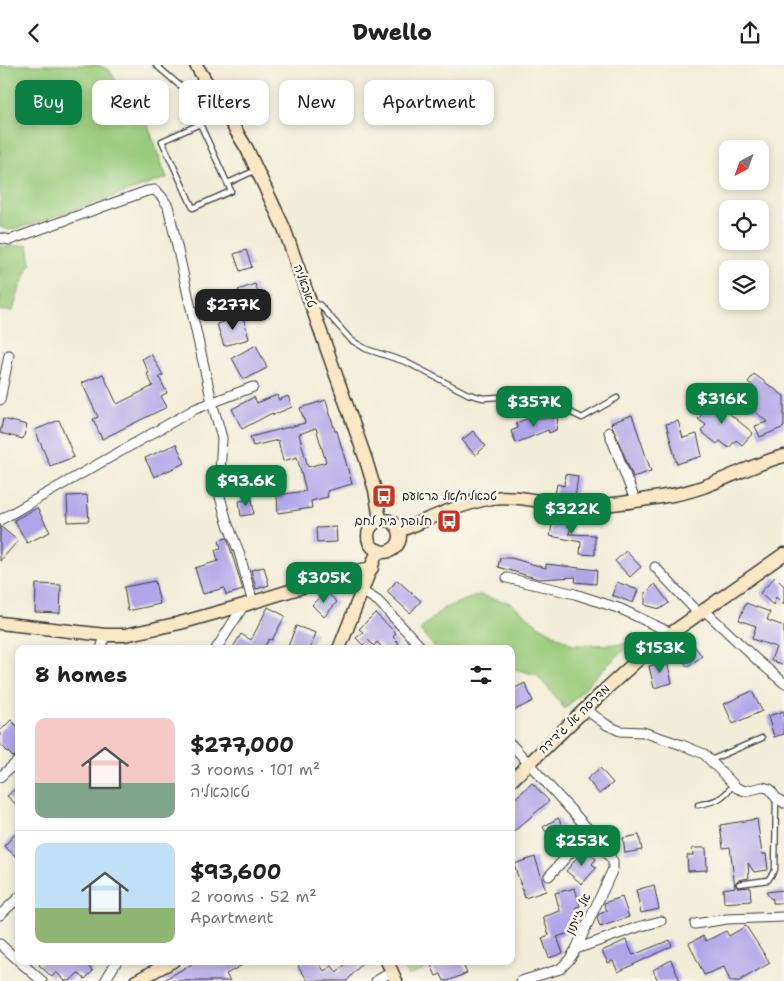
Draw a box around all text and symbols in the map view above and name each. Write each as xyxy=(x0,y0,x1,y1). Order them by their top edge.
text: Dwello xyxy=(352,18,432,47)
icon: back xyxy=(20,19,48,47)
icon: share xyxy=(736,19,764,47)
chip: Buy xyxy=(15,80,82,125)
chip: Rent xyxy=(92,80,169,125)
chip: Filters xyxy=(179,80,269,125)
chip: New xyxy=(279,80,354,125)
chip: Apartment xyxy=(364,80,494,125)
north arrow xyxy=(719,140,769,190)
map controls xyxy=(719,140,769,310)
button: locate xyxy=(719,200,769,250)
button: layers xyxy=(719,260,769,310)
street label: טאבאליה xyxy=(290,262,320,310)
pin: $277K xyxy=(198,289,268,331)
text: $277K xyxy=(206,294,260,315)
pin: $316K xyxy=(687,383,757,425)
pin: $357K xyxy=(499,385,569,428)
text: $316K xyxy=(697,388,747,409)
text: $357K xyxy=(507,391,561,412)
pin: $93.6K xyxy=(205,465,287,507)
text: $93.6K xyxy=(217,470,275,491)
bus stop icon: טבאליה/אל בראעם xyxy=(371,483,397,509)
place label: טבאליה/אל בראעם xyxy=(402,488,497,504)
pin: $322K xyxy=(537,493,607,535)
text: $322K xyxy=(545,498,599,519)
bus stop icon: חלופת בית לחם xyxy=(436,508,462,534)
place label: חלופת בית לחם xyxy=(354,513,432,529)
pin: $305K xyxy=(289,561,359,604)
text: $305K xyxy=(297,567,351,588)
pin: $153K xyxy=(625,631,695,674)
text: $153K xyxy=(635,637,685,658)
text: 8 homes xyxy=(35,661,127,689)
icon: filters xyxy=(467,661,495,689)
street label: מדרסה אל ג'דידה xyxy=(535,681,613,757)
text: $277,000 xyxy=(190,731,294,759)
icon: home xyxy=(75,738,135,798)
text: 3 rooms · 101 m² xyxy=(190,759,320,780)
text: טאבאליה xyxy=(190,781,250,802)
pin: $253K xyxy=(547,825,617,867)
text: $253K xyxy=(555,830,609,851)
text: $93,600 xyxy=(190,858,282,886)
icon: home xyxy=(75,863,135,923)
text: 2 rooms · 52 m² xyxy=(190,886,317,907)
street label: אל זייתון xyxy=(562,891,594,937)
text: Apartment xyxy=(190,907,273,928)

